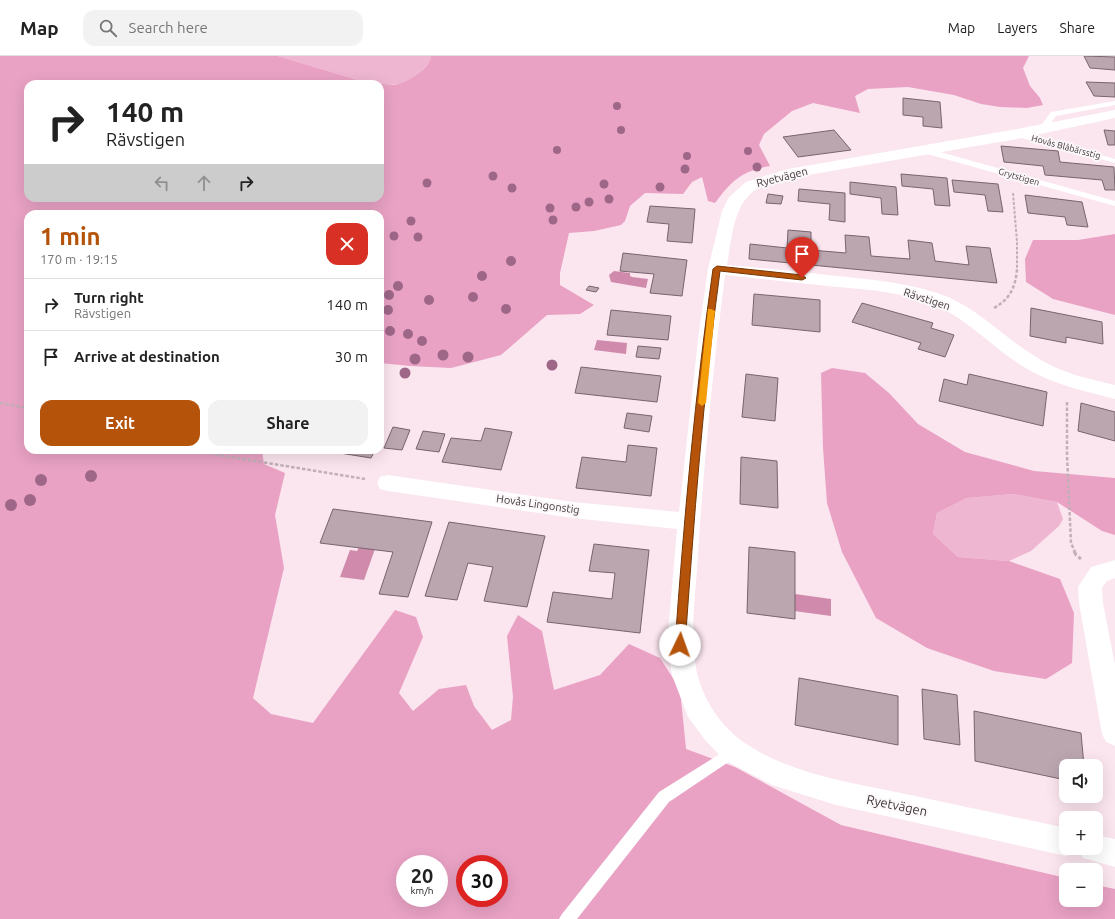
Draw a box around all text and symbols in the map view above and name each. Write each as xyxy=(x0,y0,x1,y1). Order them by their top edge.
search box xyxy=(83,10,363,46)
text: Map xyxy=(20,17,59,39)
icon: search xyxy=(97,17,119,39)
text: Search here xyxy=(129,19,208,36)
text: Map xyxy=(948,20,975,36)
text: Layers xyxy=(997,20,1037,36)
text: Share xyxy=(1059,20,1095,36)
icon: right xyxy=(40,96,92,148)
text: 140 m xyxy=(106,96,184,127)
text: Rävstigen xyxy=(106,129,185,149)
street label: Hovås Blåbärsstig xyxy=(1030,133,1102,161)
street label: Ryetvägen xyxy=(755,165,809,189)
street label: Grytstigen xyxy=(997,166,1041,188)
icon: left xyxy=(151,172,173,194)
icon: ahead xyxy=(193,172,215,194)
icon: right xyxy=(235,172,257,194)
text: 1 min xyxy=(40,223,101,250)
button: close xyxy=(326,223,368,265)
pin xyxy=(785,237,819,278)
icon: arrive xyxy=(791,243,813,265)
text: 170 m · 19:15 xyxy=(40,252,118,266)
street label: Rävstigen xyxy=(902,286,952,312)
text: Turn right xyxy=(74,289,144,306)
icon: right xyxy=(40,294,62,316)
text: 140 m xyxy=(326,296,368,313)
text: Rävstigen xyxy=(74,306,131,320)
icon: arrive xyxy=(40,346,62,368)
text: Arrive at destination xyxy=(74,348,220,365)
text: 30 m xyxy=(335,348,368,365)
button: Exit xyxy=(40,400,200,446)
button: Share xyxy=(208,400,368,446)
street label: Hovås Lingonstig xyxy=(496,492,580,516)
position arrow xyxy=(659,624,701,666)
map controls xyxy=(1059,759,1103,907)
button: sound xyxy=(1059,759,1103,803)
street label: Ryetvägen xyxy=(865,792,929,818)
button: + xyxy=(1059,811,1103,855)
speed limit sign: 30 xyxy=(456,855,508,907)
button: − xyxy=(1059,863,1103,907)
text: 20 xyxy=(411,864,433,887)
text: km/h xyxy=(410,885,434,896)

